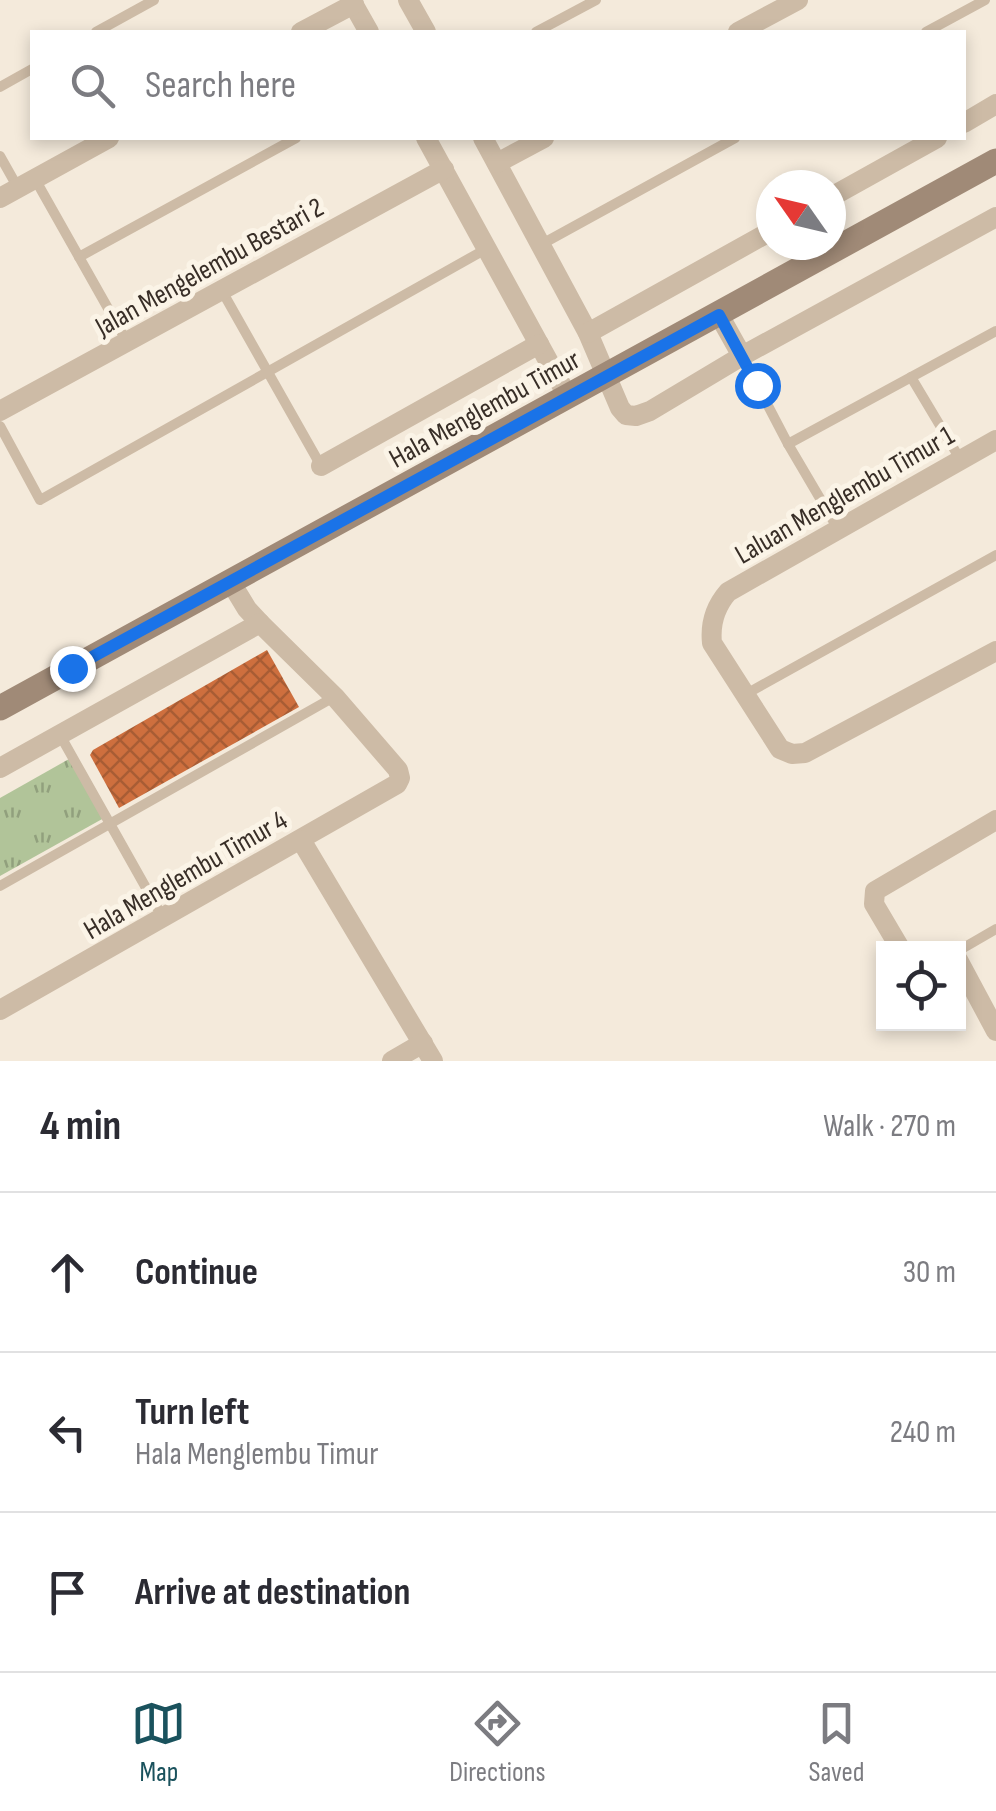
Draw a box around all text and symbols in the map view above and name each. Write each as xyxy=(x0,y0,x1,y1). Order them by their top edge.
search box xyxy=(30,30,966,140)
icon: search xyxy=(65,58,120,113)
text: Search here xyxy=(145,63,296,108)
north arrow xyxy=(756,170,846,260)
street label: Jalan Mengelembu Bestari 2 xyxy=(89,191,329,344)
street label: Hala Menglembu Timur xyxy=(384,343,586,475)
route start xyxy=(735,363,781,409)
street label: Laluan Menglembu Timur 1 xyxy=(730,419,960,571)
route end xyxy=(50,646,96,692)
street label: Hala Menglembu Timur 4 xyxy=(78,804,293,947)
map controls xyxy=(876,941,966,1031)
button: locate xyxy=(876,941,966,1031)
text: 4 min xyxy=(40,1101,121,1152)
text: Walk · 270 m xyxy=(823,1107,956,1146)
icon: ahead xyxy=(40,1245,95,1300)
text: Continue xyxy=(135,1250,258,1295)
text: 30 m xyxy=(903,1253,956,1292)
text: Turn left xyxy=(135,1390,249,1435)
icon: left xyxy=(40,1405,95,1460)
text: 240 m xyxy=(890,1413,956,1452)
text: Hala Menglembu Timur xyxy=(135,1435,378,1474)
icon: arrive xyxy=(40,1565,95,1620)
text: Arrive at destination xyxy=(135,1570,410,1615)
tab: Map xyxy=(131,1696,186,1789)
tab: Directions xyxy=(449,1696,546,1789)
tab: Saved xyxy=(808,1696,865,1789)

